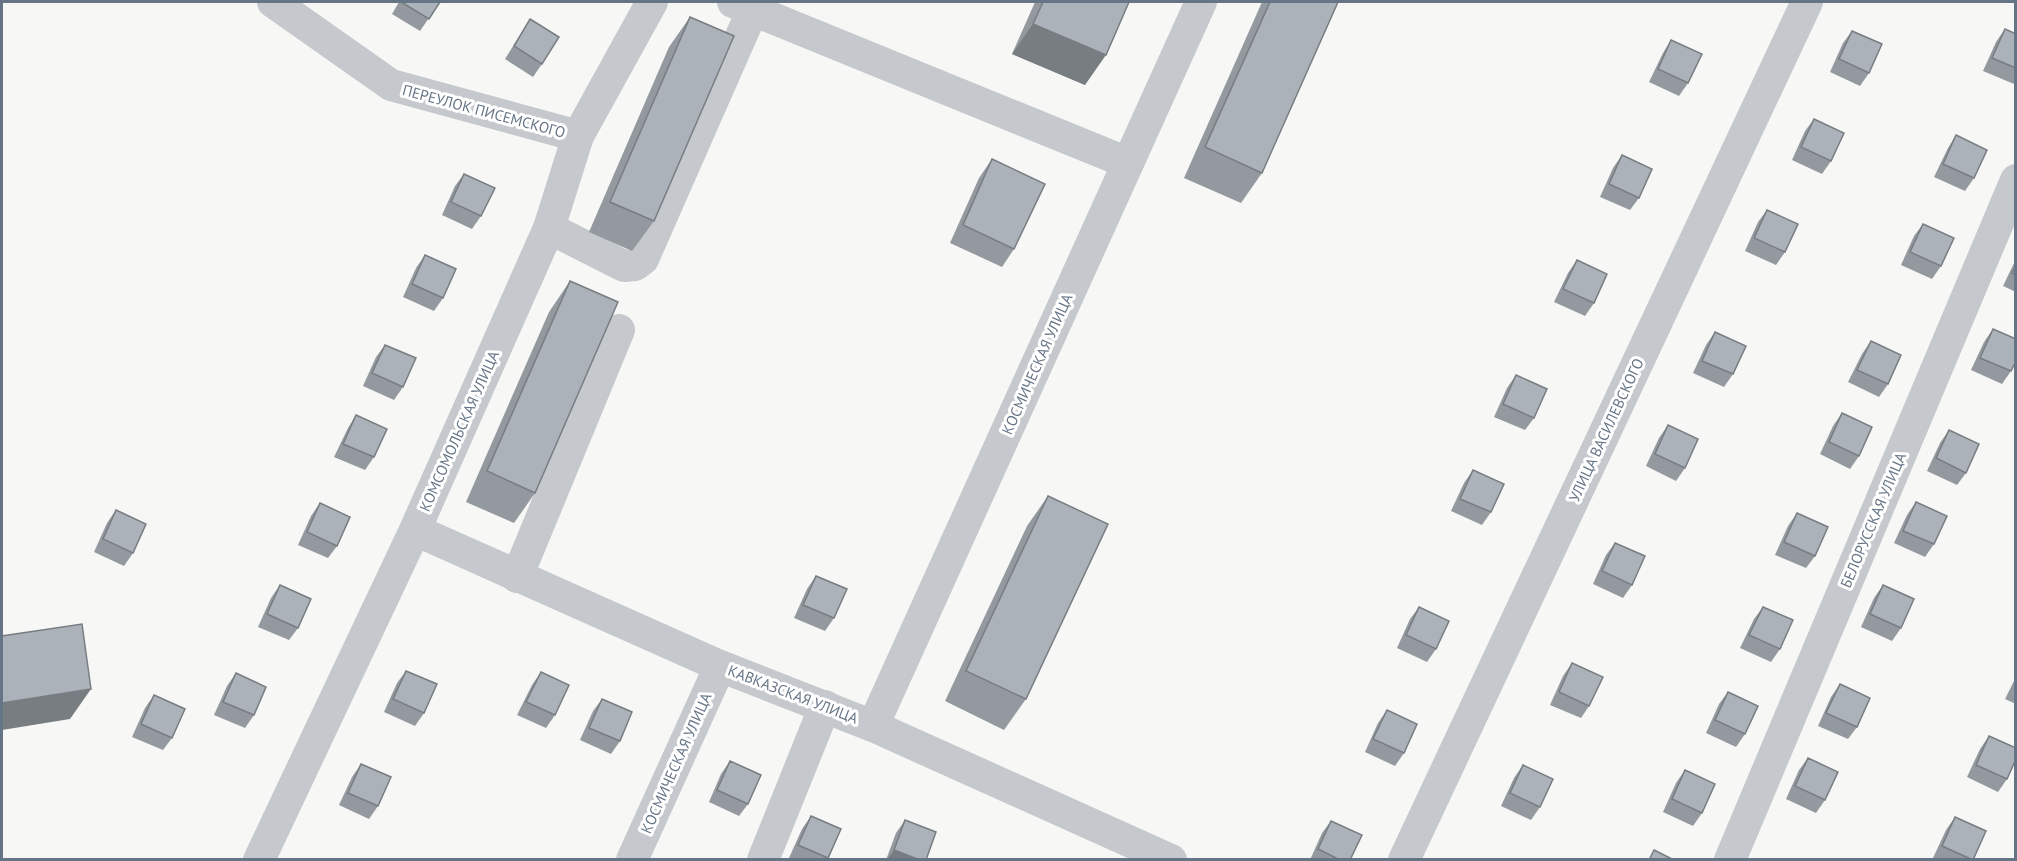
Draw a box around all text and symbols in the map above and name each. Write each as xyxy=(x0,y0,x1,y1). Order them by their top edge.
street label: ПЕРЕУЛОК ПИСЕМСКОГО xyxy=(401,80,567,142)
street label: КОСМИЧЕСКАЯ УЛИЦА xyxy=(997,291,1077,437)
street label: КОМСОМОЛЬСКАЯ УЛИЦА xyxy=(415,347,503,514)
street label: УЛИЦА ВАСИЛЕВСКОГО xyxy=(1564,355,1648,505)
street label: БЕЛОРУССКАЯ УЛИЦА xyxy=(1836,449,1910,591)
street label: КАВКАЗСКАЯ УЛИЦА xyxy=(725,660,861,728)
street label: КОСМИЧЕСКАЯ УЛИЦА xyxy=(636,690,716,836)

